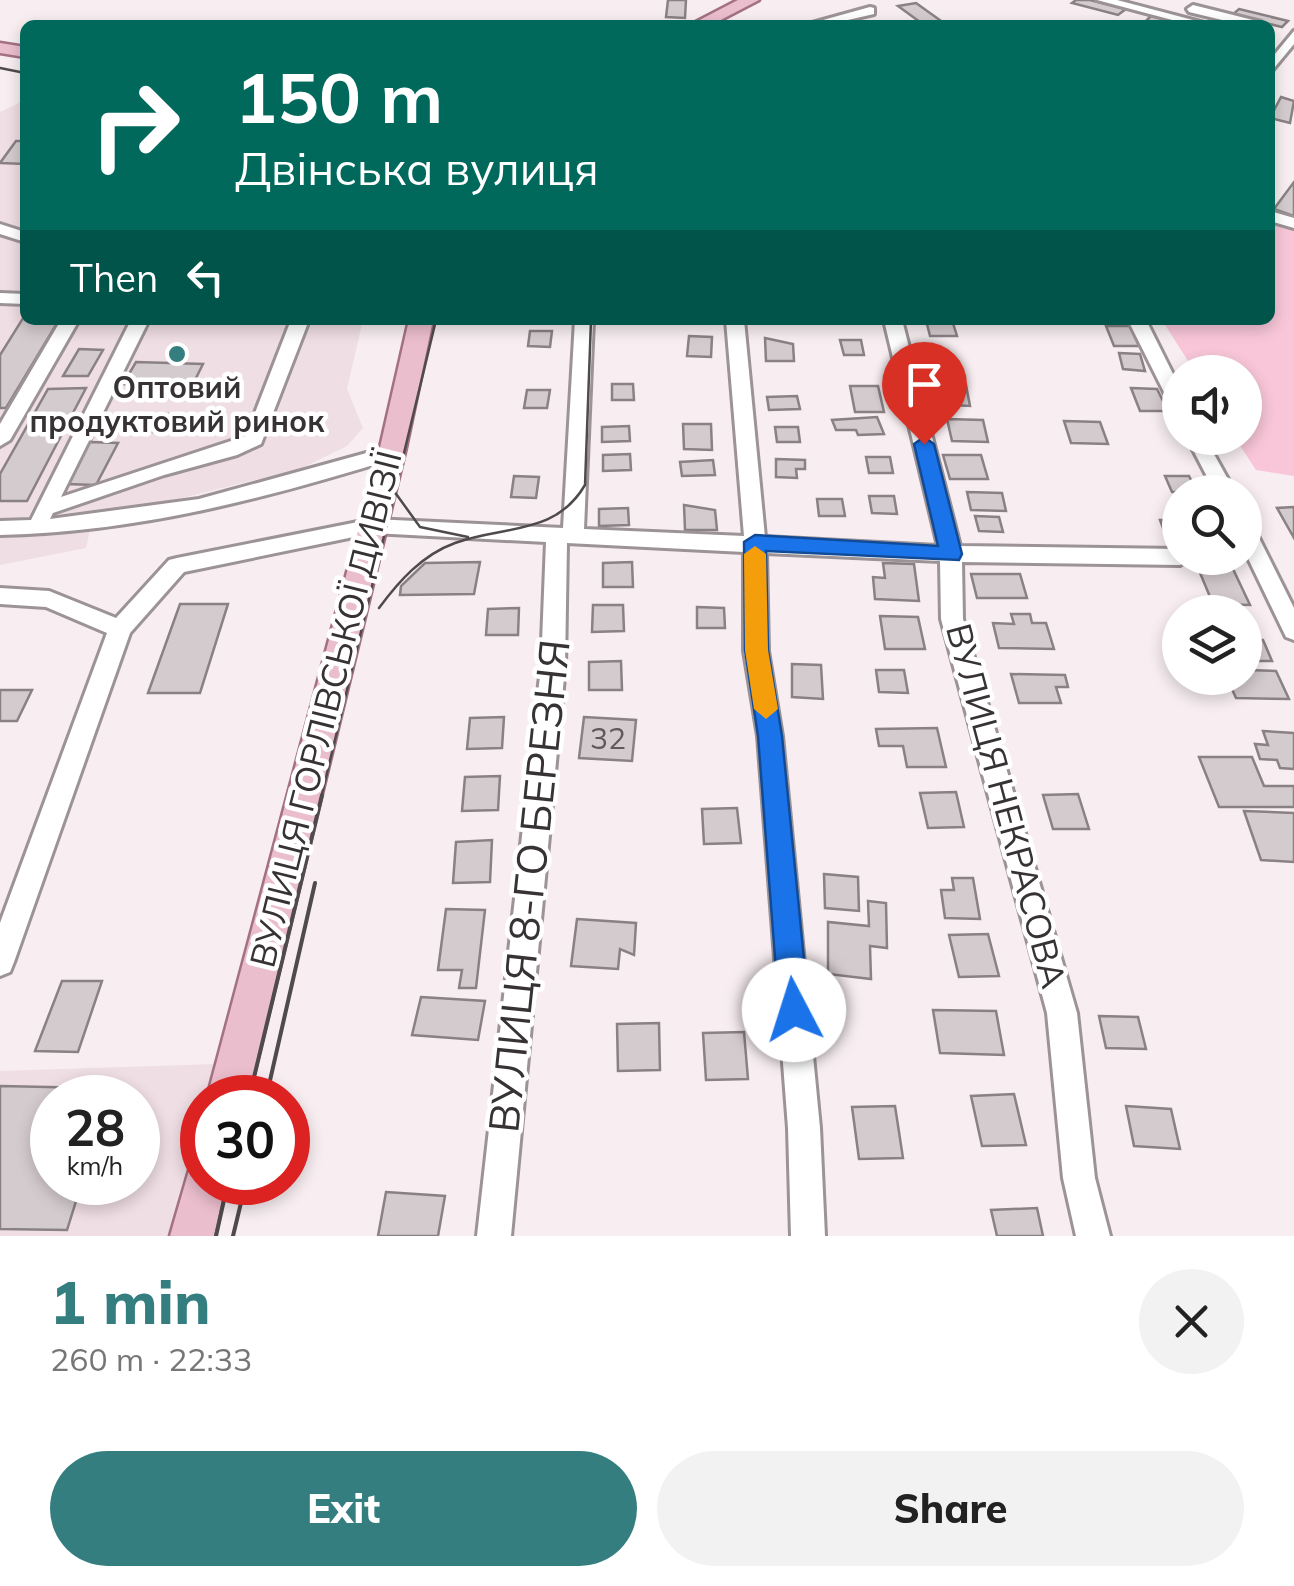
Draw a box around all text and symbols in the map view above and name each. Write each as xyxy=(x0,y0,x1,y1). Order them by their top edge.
text: 150 m xyxy=(235,53,443,141)
icon: right xyxy=(70,60,200,190)
text: Двінська вулиця xyxy=(235,140,599,196)
icon: left xyxy=(178,250,233,305)
text: Then xyxy=(70,254,158,302)
pin xyxy=(882,342,967,445)
marker: Оптовий продуктовий ринок xyxy=(166,343,188,365)
map controls xyxy=(1162,355,1262,695)
button: sound xyxy=(1162,355,1262,455)
icon: arrive xyxy=(897,357,952,412)
place label: Оптовий продуктовий ринок xyxy=(30,368,325,440)
street label: ВУЛИЦЯ ГОРЛІВСЬКОЇ ДИВІЗІЇ xyxy=(239,445,411,972)
button: search xyxy=(1162,475,1262,575)
button: layers xyxy=(1162,595,1262,695)
street label: ВУЛИЦЯ НЕКРАСОВА xyxy=(937,619,1077,993)
street label: ВУЛИЦЯ 8-ГО БЕРЕЗНЯ xyxy=(476,637,581,1135)
house number: 32 xyxy=(590,719,626,757)
position arrow xyxy=(742,958,846,1062)
speed limit sign: 30 xyxy=(180,1075,310,1205)
text: 28 xyxy=(65,1096,125,1159)
text: km/h xyxy=(67,1150,123,1181)
text: 1 min xyxy=(50,1264,211,1339)
button: close xyxy=(1139,1269,1244,1374)
text: 260 m · 22:33 xyxy=(50,1339,252,1379)
button: Exit xyxy=(50,1451,637,1566)
button: Share xyxy=(657,1451,1244,1566)

